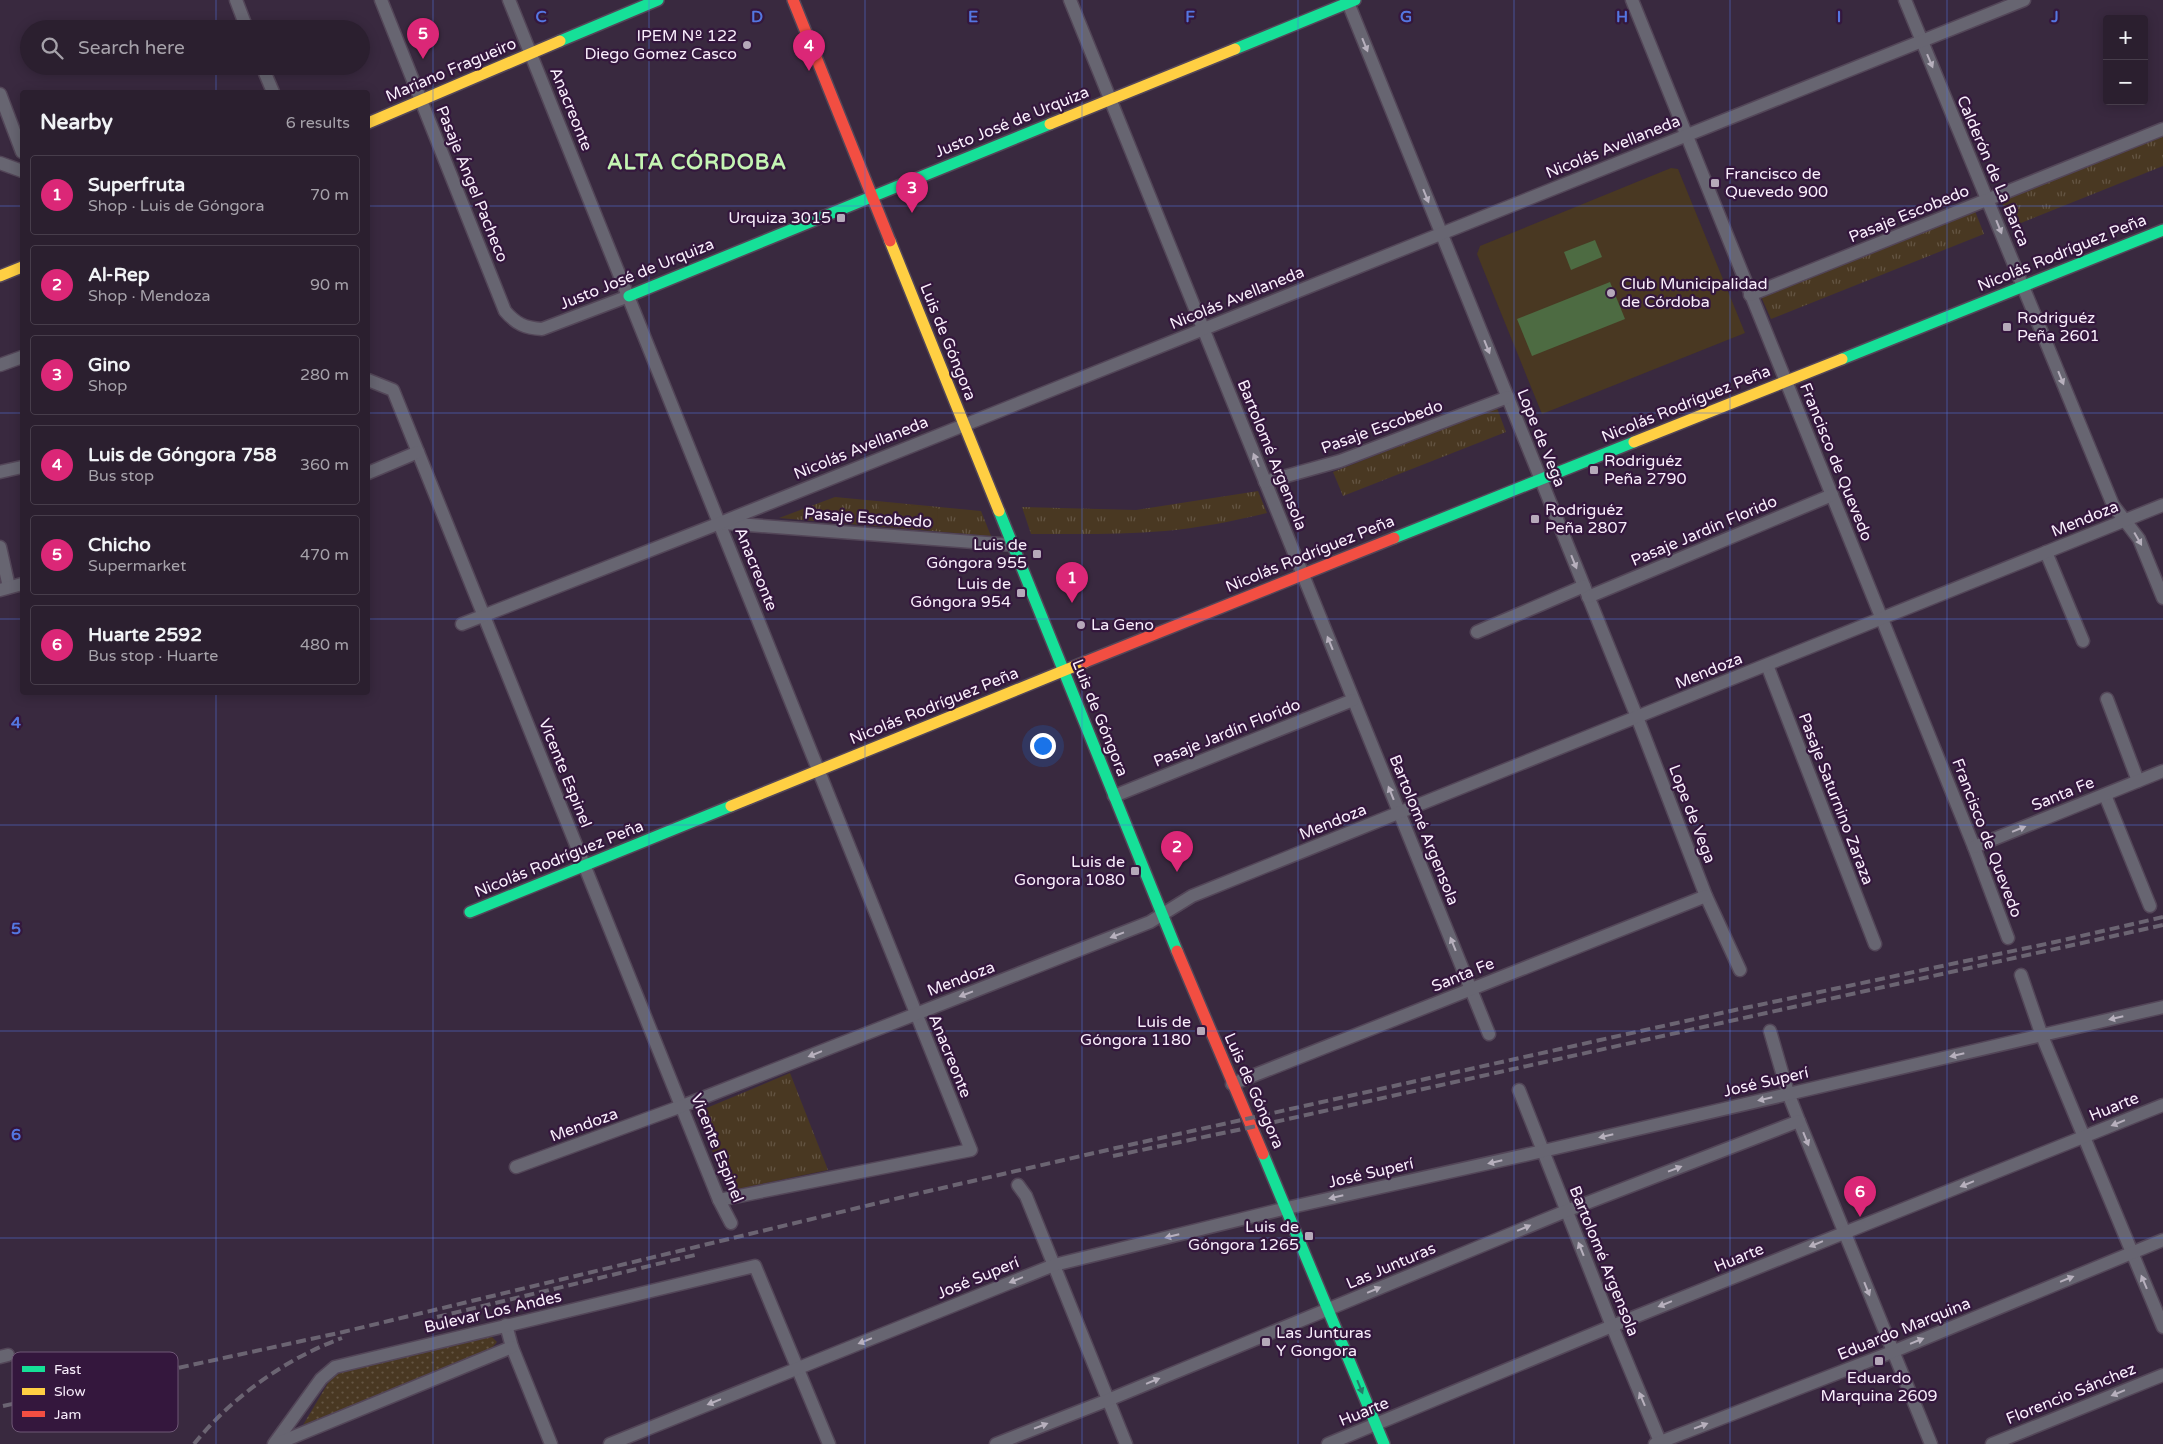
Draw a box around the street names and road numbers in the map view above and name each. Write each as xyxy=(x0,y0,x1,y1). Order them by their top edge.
street label: Mariano Fragueiro xyxy=(383,33,519,107)
street label: Anacreonte xyxy=(545,64,597,154)
street label: Justo José de Urquiza xyxy=(932,82,1092,162)
street label: Calderón de La Barca xyxy=(1952,93,2034,249)
street label: Pasaje Ángel Pacheco xyxy=(431,103,513,265)
street label: Nicolás Avellaneda xyxy=(1543,111,1683,183)
street label: Pasaje Escobedo xyxy=(1846,181,1972,247)
street label: Nicolás Rodríguez Peña xyxy=(1975,210,2149,296)
street label: Justo José de Urquiza xyxy=(557,234,717,314)
street label: Nicolás Avellaneda xyxy=(1167,262,1307,334)
street label: Luis de Góngora xyxy=(915,280,981,404)
street label: Nicolás Rodríguez Peña xyxy=(1599,361,1773,447)
street label: Bartolomé Argensola xyxy=(1233,377,1311,533)
street label: Francisco de Quevedo xyxy=(1795,380,1877,544)
street label: Lope de Vega xyxy=(1512,386,1570,490)
street label: Pasaje Escobedo xyxy=(1318,396,1446,458)
street label: Nicolás Avellaneda xyxy=(791,412,931,484)
street label: Pasaje Jardín Florido xyxy=(1628,491,1780,571)
street label: Mendoza xyxy=(2048,496,2122,542)
street label: Pasaje Escobedo xyxy=(803,504,933,532)
street label: Nicolás Rodríguez Peña xyxy=(1223,511,1397,597)
street label: Anacreonte xyxy=(730,524,782,614)
street label: Mendoza xyxy=(1672,648,1746,694)
street label: Luis de Góngora xyxy=(1067,656,1133,780)
street label: Nicolás Rodríguez Peña xyxy=(847,663,1021,749)
street label: Pasaje Jardín Florido xyxy=(1151,694,1303,772)
street label: Pasaje Saturnino Zaraza xyxy=(1794,710,1878,888)
street label: Vicente Espinel xyxy=(534,716,596,830)
street label: Bartolomé Argensola xyxy=(1385,752,1463,908)
street label: Francisco de Quevedo xyxy=(1947,756,2027,920)
street label: Lope de Vega xyxy=(1664,762,1720,866)
street label: Santa Fe xyxy=(2029,772,2097,816)
street label: Mendoza xyxy=(1296,799,1370,845)
street label: Nicolás Rodríguez Peña xyxy=(472,816,646,902)
street label: Santa Fe xyxy=(1429,953,1497,997)
street label: Mendoza xyxy=(924,957,998,1001)
street label: Anacreonte xyxy=(924,1011,976,1101)
street label: Luis de Góngora xyxy=(1220,1030,1288,1152)
street label: José Superí xyxy=(1721,1062,1811,1102)
street label: Huarte xyxy=(2086,1088,2142,1126)
street label: Vicente Espinel xyxy=(686,1091,748,1205)
street label: Mendoza xyxy=(547,1103,621,1147)
street label: José Superí xyxy=(1326,1153,1416,1193)
street label: Bartolomé Argensola xyxy=(1565,1183,1643,1339)
street label: Las Junturas xyxy=(1343,1238,1439,1294)
street label: Huarte xyxy=(1711,1239,1767,1277)
street label: José Superí xyxy=(934,1252,1022,1304)
street label: Bulevar Los Andes xyxy=(422,1286,564,1338)
street label: Eduardo Marquina xyxy=(1835,1293,1973,1365)
street label: Florencio Sánchez xyxy=(2003,1359,2139,1429)
street label: Huarte xyxy=(1336,1393,1392,1431)

